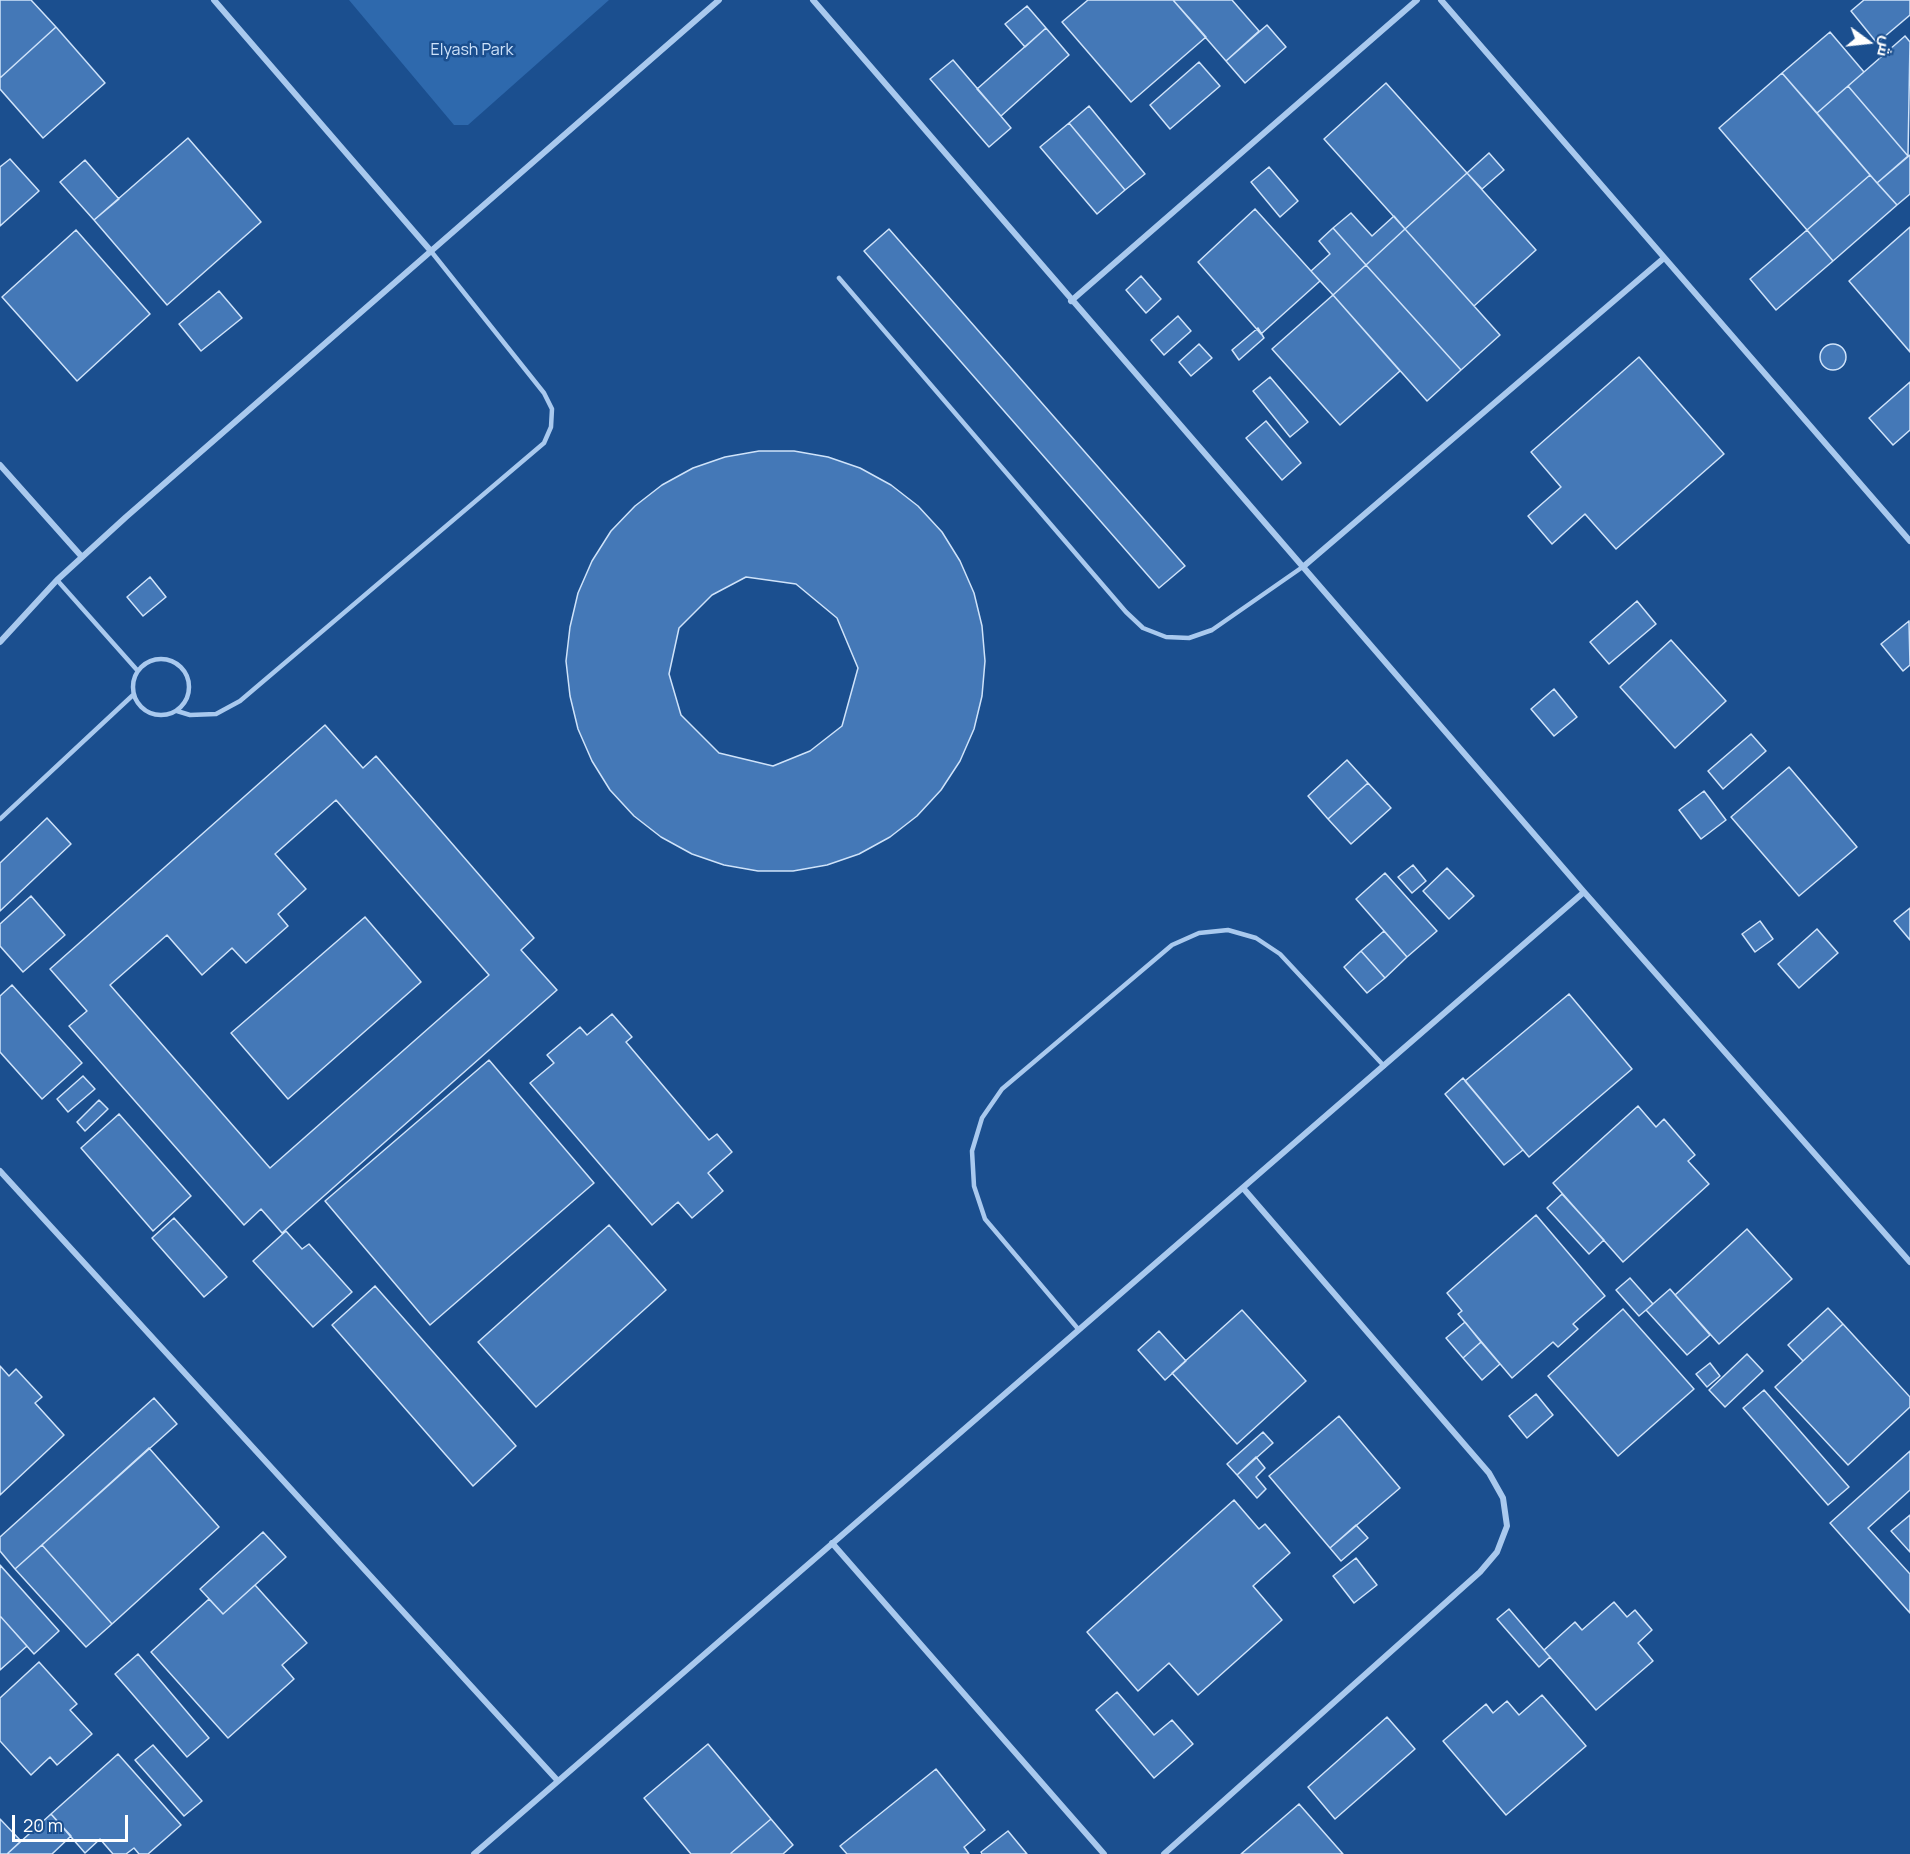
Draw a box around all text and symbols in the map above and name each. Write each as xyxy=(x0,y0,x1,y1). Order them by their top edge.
north arrow xyxy=(1838,12,1898,72)
text: ش xyxy=(1872,34,1899,59)
park label: Elyash Park xyxy=(431,41,513,61)
scale bar xyxy=(15,1803,130,1841)
text: 20 m xyxy=(23,1813,63,1837)

